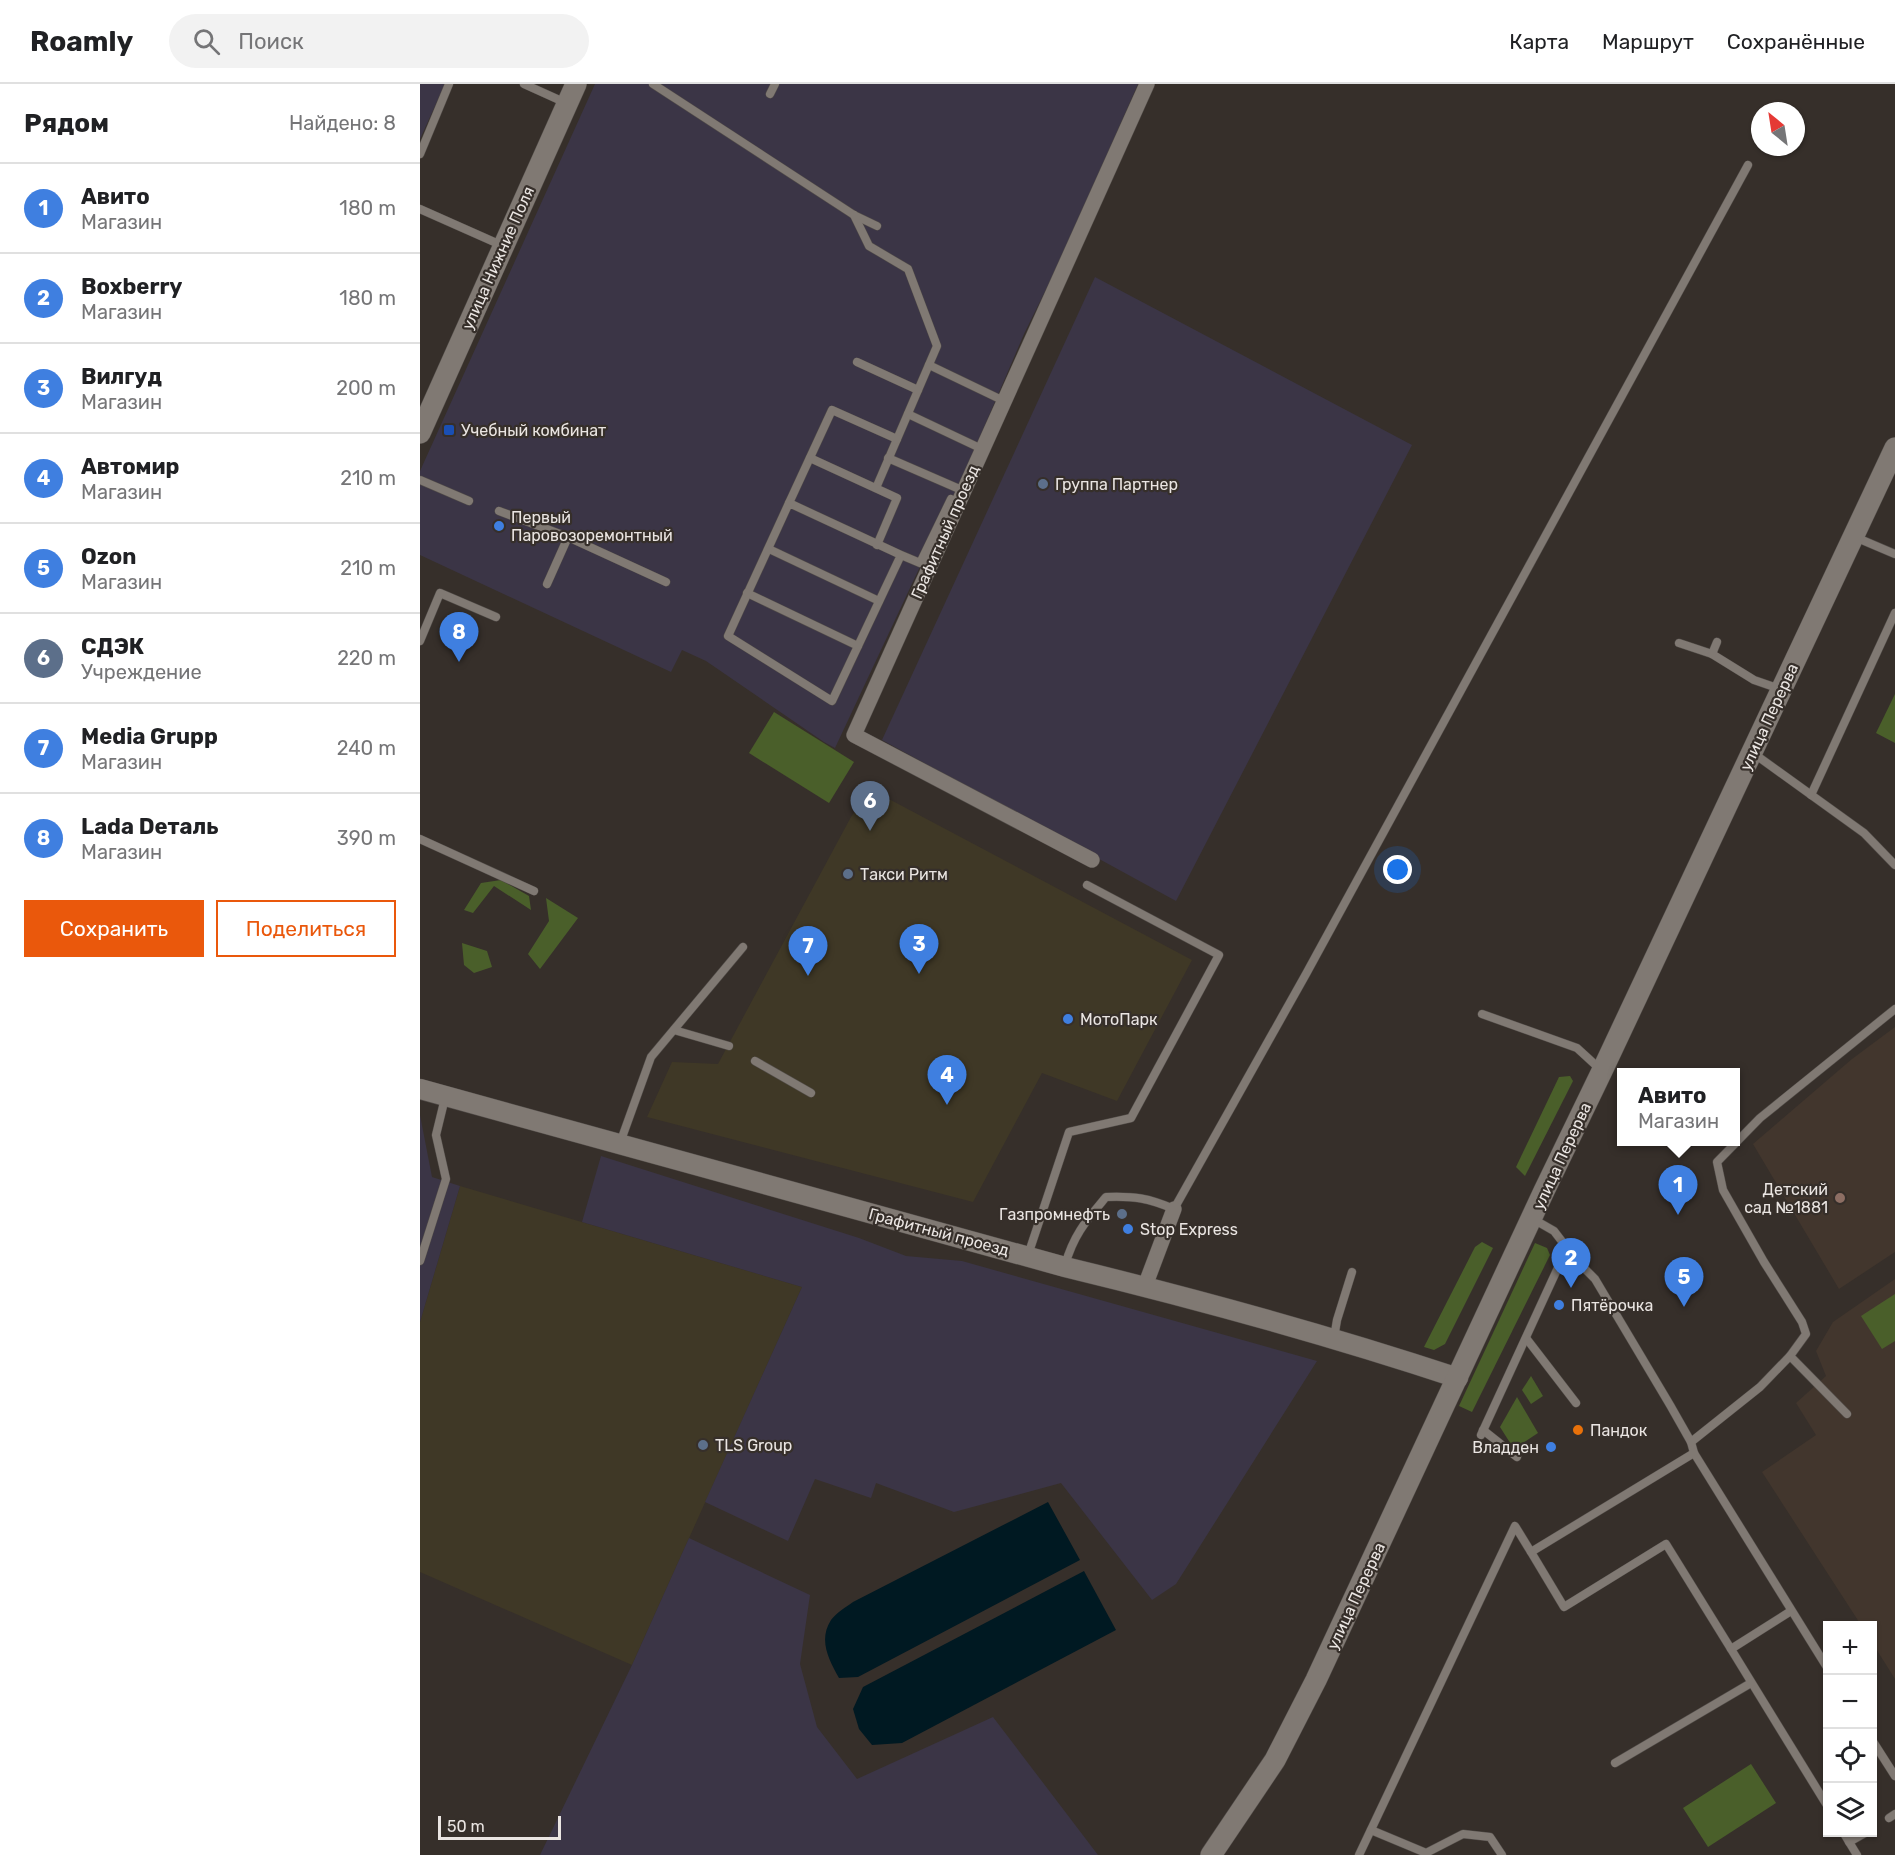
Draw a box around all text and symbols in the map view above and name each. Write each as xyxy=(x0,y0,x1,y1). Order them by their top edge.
search box xyxy=(169,14,589,68)
text: Roamly xyxy=(30,25,133,58)
icon: search xyxy=(190,25,223,58)
text: Поиск xyxy=(238,28,304,55)
text: Карта xyxy=(1509,29,1569,54)
text: Маршрут xyxy=(1602,29,1694,54)
text: Сохранённые xyxy=(1727,29,1865,54)
north arrow xyxy=(1751,102,1805,156)
text: Рядом xyxy=(24,108,109,139)
text: Найдено: 8 xyxy=(289,111,396,135)
text: Авито xyxy=(81,183,150,210)
street label: улица Нижние Поля xyxy=(458,183,538,333)
text: 1 xyxy=(39,196,48,220)
text: 180 m xyxy=(339,196,396,220)
text: Магазин xyxy=(81,210,162,234)
text: Boxberry xyxy=(81,273,183,300)
text: 2 xyxy=(37,286,50,310)
text: 180 m xyxy=(339,286,396,310)
text: Магазин xyxy=(81,300,162,324)
text: Вилгуд xyxy=(81,363,162,390)
text: 3 xyxy=(37,376,50,400)
text: 200 m xyxy=(336,376,396,400)
text: Магазин xyxy=(81,390,162,414)
place label: Учебный комбинат xyxy=(461,421,606,440)
marker: Учебный комбинат xyxy=(442,423,456,437)
text: Автомир xyxy=(81,453,179,480)
street label: Графитный проезд xyxy=(907,462,983,602)
text: 4 xyxy=(37,466,50,490)
text: 210 m xyxy=(340,466,396,490)
place label: Группа Партнер xyxy=(1055,475,1178,494)
marker: Группа Партнер xyxy=(1036,477,1050,491)
text: Магазин xyxy=(81,480,162,504)
place label: Первый Паровозоремонтный xyxy=(511,508,673,545)
marker: Первый Паровозоремонтный xyxy=(492,519,506,533)
text: Ozon xyxy=(81,543,136,570)
text: 5 xyxy=(37,556,50,580)
text: 210 m xyxy=(340,556,396,580)
text: Магазин xyxy=(81,570,162,594)
pin: 8 xyxy=(440,612,478,662)
text: СДЭК xyxy=(81,633,144,660)
text: 6 xyxy=(37,646,50,670)
text: 220 m xyxy=(337,646,396,670)
text: Учреждение xyxy=(81,660,202,684)
street label: улица Перерва xyxy=(1736,660,1802,774)
text: Media Grupp xyxy=(81,723,218,750)
text: 7 xyxy=(38,736,49,760)
text: 240 m xyxy=(337,736,396,760)
text: Магазин xyxy=(81,750,162,774)
pin: 6 xyxy=(850,782,890,831)
text: Lada Dеталь xyxy=(81,813,219,840)
text: 8 xyxy=(37,826,50,850)
text: 390 m xyxy=(337,826,396,850)
text: Магазин xyxy=(81,840,162,864)
your location xyxy=(1383,855,1412,884)
place label: Такси Ритм xyxy=(860,865,948,884)
marker: Такси Ритм xyxy=(841,867,855,881)
button: Сохранить xyxy=(24,900,204,957)
button: Поделиться xyxy=(216,900,396,957)
pin: 3 xyxy=(900,924,938,974)
pin: 7 xyxy=(788,926,828,976)
place label: МотоПарк xyxy=(1080,1010,1158,1029)
marker: МотоПарк xyxy=(1061,1012,1075,1026)
pin: 4 xyxy=(928,1056,966,1105)
popup xyxy=(1617,1068,1740,1146)
text: Авито xyxy=(1638,1082,1707,1109)
street label: улица Перерва xyxy=(1529,1099,1595,1213)
text: Магазин xyxy=(1638,1109,1719,1133)
pin: 1 xyxy=(1658,1166,1698,1215)
place label: Детский сад №1881 xyxy=(1744,1180,1828,1217)
marker: Детский сад №1881 xyxy=(1833,1191,1847,1205)
street label: Графитный проезд xyxy=(867,1204,1012,1260)
place label: Газпромнефть xyxy=(999,1205,1110,1224)
marker: Газпромнефть xyxy=(1115,1207,1129,1221)
place label: Stop Express xyxy=(1140,1220,1238,1239)
marker: Stop Express xyxy=(1121,1222,1135,1236)
pin: 2 xyxy=(1552,1238,1590,1288)
pin: 5 xyxy=(1664,1258,1704,1307)
place label: Пятёрочка xyxy=(1571,1296,1653,1315)
marker: Пятёрочка xyxy=(1552,1298,1566,1312)
place label: Пандок xyxy=(1590,1421,1648,1440)
marker: Пандок xyxy=(1571,1423,1585,1437)
place label: TLS Group xyxy=(715,1436,792,1455)
marker: TLS Group xyxy=(696,1438,710,1452)
place label: Владден xyxy=(1472,1438,1539,1457)
marker: Владден xyxy=(1544,1440,1558,1454)
street label: улица Перерва xyxy=(1323,1539,1389,1653)
map controls xyxy=(1823,1621,1877,1837)
button: + xyxy=(1823,1621,1877,1675)
button: − xyxy=(1823,1675,1877,1729)
button: locate xyxy=(1823,1729,1877,1783)
button: layers xyxy=(1823,1783,1877,1837)
scale bar xyxy=(438,1813,561,1840)
text: 50 m xyxy=(447,1817,485,1836)

